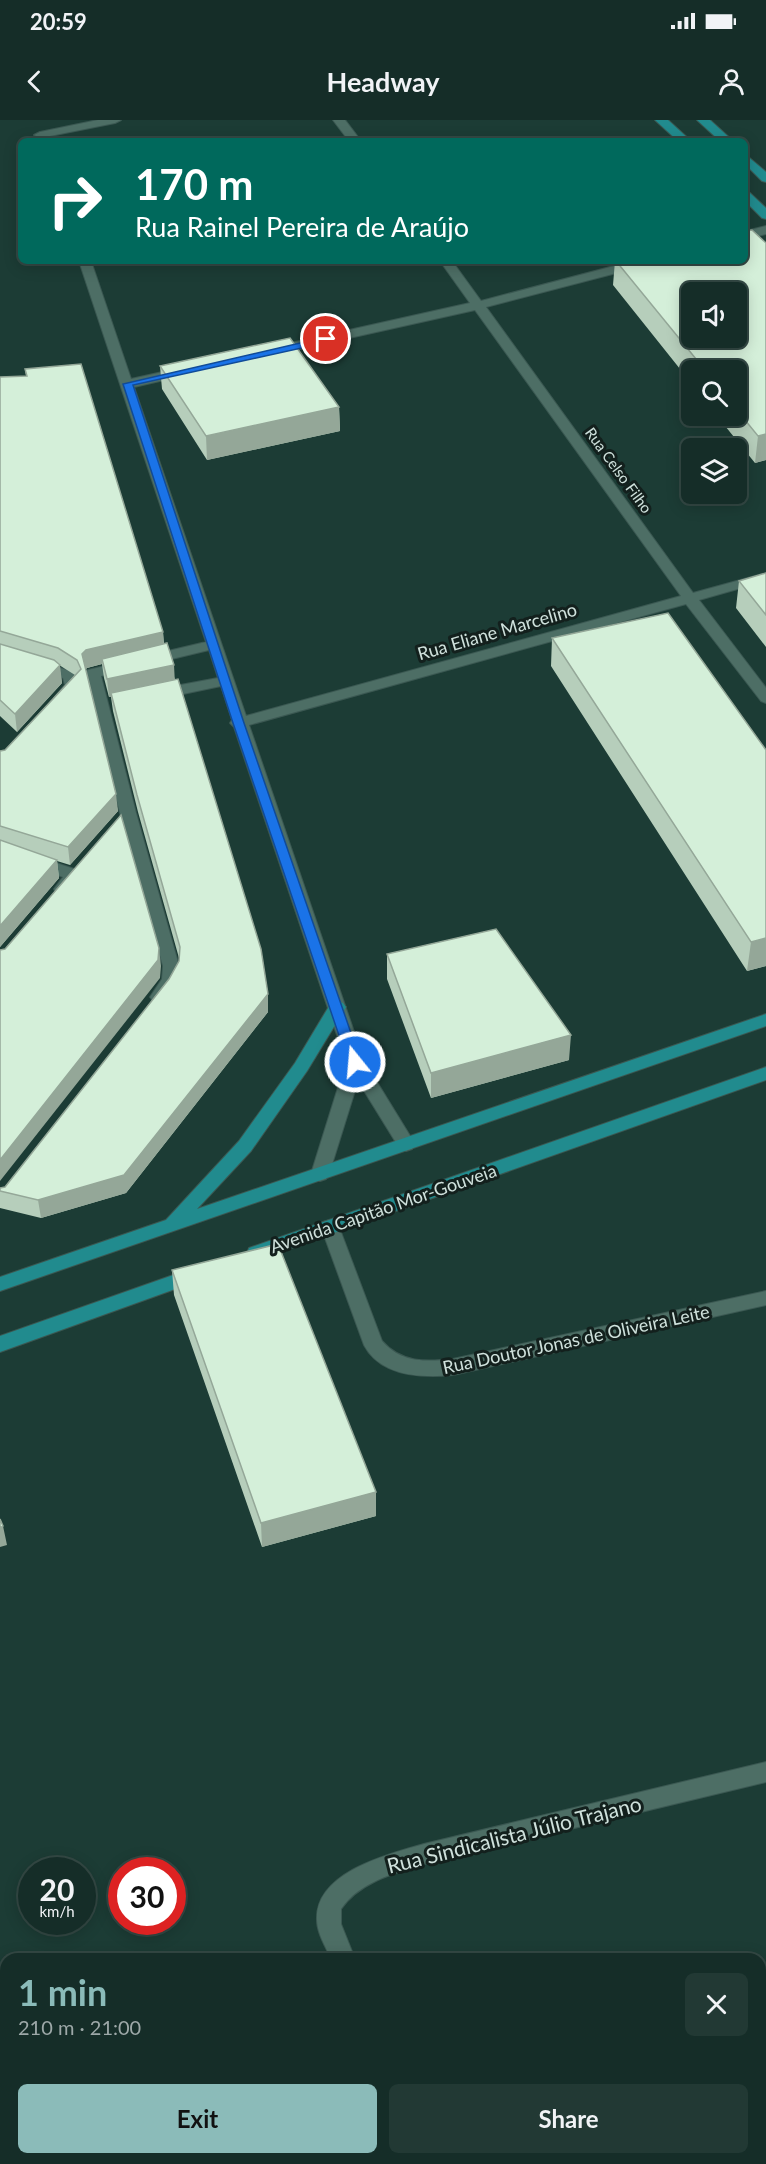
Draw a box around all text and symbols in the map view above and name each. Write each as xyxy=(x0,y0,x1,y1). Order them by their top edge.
text: 20:59 xyxy=(30,8,87,35)
icon: back xyxy=(18,65,51,98)
text: Headway xyxy=(327,65,439,98)
icon: person xyxy=(715,65,748,98)
text: 170 m xyxy=(135,159,253,209)
icon: right xyxy=(36,162,114,240)
text: Rua Rainel Pereira de Araújo xyxy=(135,210,469,243)
map controls xyxy=(681,282,747,504)
button: sound xyxy=(681,282,747,348)
pin xyxy=(300,313,351,364)
icon: arrive xyxy=(309,322,342,355)
button: search xyxy=(681,360,747,426)
street label: Rua Celso Filho xyxy=(582,424,656,516)
button: layers xyxy=(681,438,747,504)
street label: Rua Eliane Marcelino xyxy=(415,598,579,664)
position arrow xyxy=(323,1030,387,1094)
street label: Avenida Capitão Mor-Gouveia xyxy=(267,1159,499,1257)
street label: Rua Doutor Jonas de Oliveira Leite xyxy=(441,1300,711,1378)
street label: Rua Sindicalista Júlio Trajano xyxy=(384,1790,644,1878)
speed limit sign: 30 xyxy=(108,1857,186,1935)
text: 20 xyxy=(40,1871,74,1907)
text: km/h xyxy=(39,1902,75,1920)
text: 1 min xyxy=(18,1970,107,2014)
button: close xyxy=(685,1973,748,2036)
text: 210 m · 21:00 xyxy=(18,2015,141,2039)
button: Exit xyxy=(18,2084,377,2153)
button: Share xyxy=(389,2084,748,2153)

